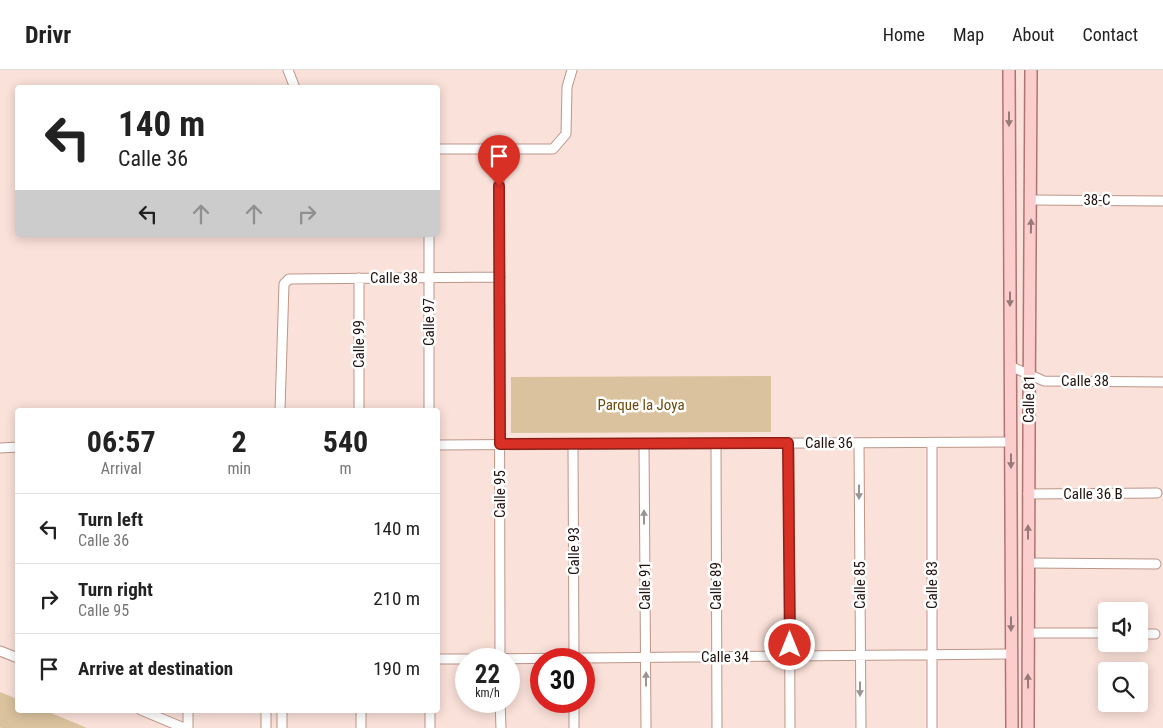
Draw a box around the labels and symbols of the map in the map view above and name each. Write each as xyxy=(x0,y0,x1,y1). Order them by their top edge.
one-way arrow xyxy=(1005,111,1013,127)
pin xyxy=(478,135,520,186)
street label: 38-C xyxy=(1083,191,1111,209)
one-way arrow xyxy=(1027,218,1035,234)
street label: Calle 38 xyxy=(370,269,418,287)
one-way arrow xyxy=(1006,291,1014,307)
street label: Calle 97 xyxy=(420,298,438,346)
street label: Calle 99 xyxy=(350,320,368,368)
street label: Calle 38 xyxy=(1061,372,1109,390)
street label: Calle 81 xyxy=(1020,375,1038,423)
park label: Parque la Joya xyxy=(597,396,685,414)
street label: Calle 36 xyxy=(805,434,853,452)
one-way arrow xyxy=(1007,453,1015,469)
street label: Calle 95 xyxy=(491,470,509,518)
one-way arrow xyxy=(855,484,863,500)
street label: Calle 36 B xyxy=(1063,485,1123,503)
one-way arrow xyxy=(640,509,648,525)
one-way arrow xyxy=(1024,524,1032,540)
street label: Calle 93 xyxy=(565,527,583,575)
street label: Calle 85 xyxy=(851,561,869,609)
street label: Calle 83 xyxy=(923,561,941,609)
street label: Calle 91 xyxy=(636,562,654,610)
street label: Calle 89 xyxy=(707,562,725,610)
one-way arrow xyxy=(1007,616,1015,632)
position arrow xyxy=(763,618,815,670)
speed limit sign: 30 xyxy=(530,648,595,713)
street label: Calle 34 xyxy=(701,648,749,666)
one-way arrow xyxy=(642,671,650,687)
one-way arrow xyxy=(1024,672,1032,688)
one-way arrow xyxy=(857,681,865,697)

